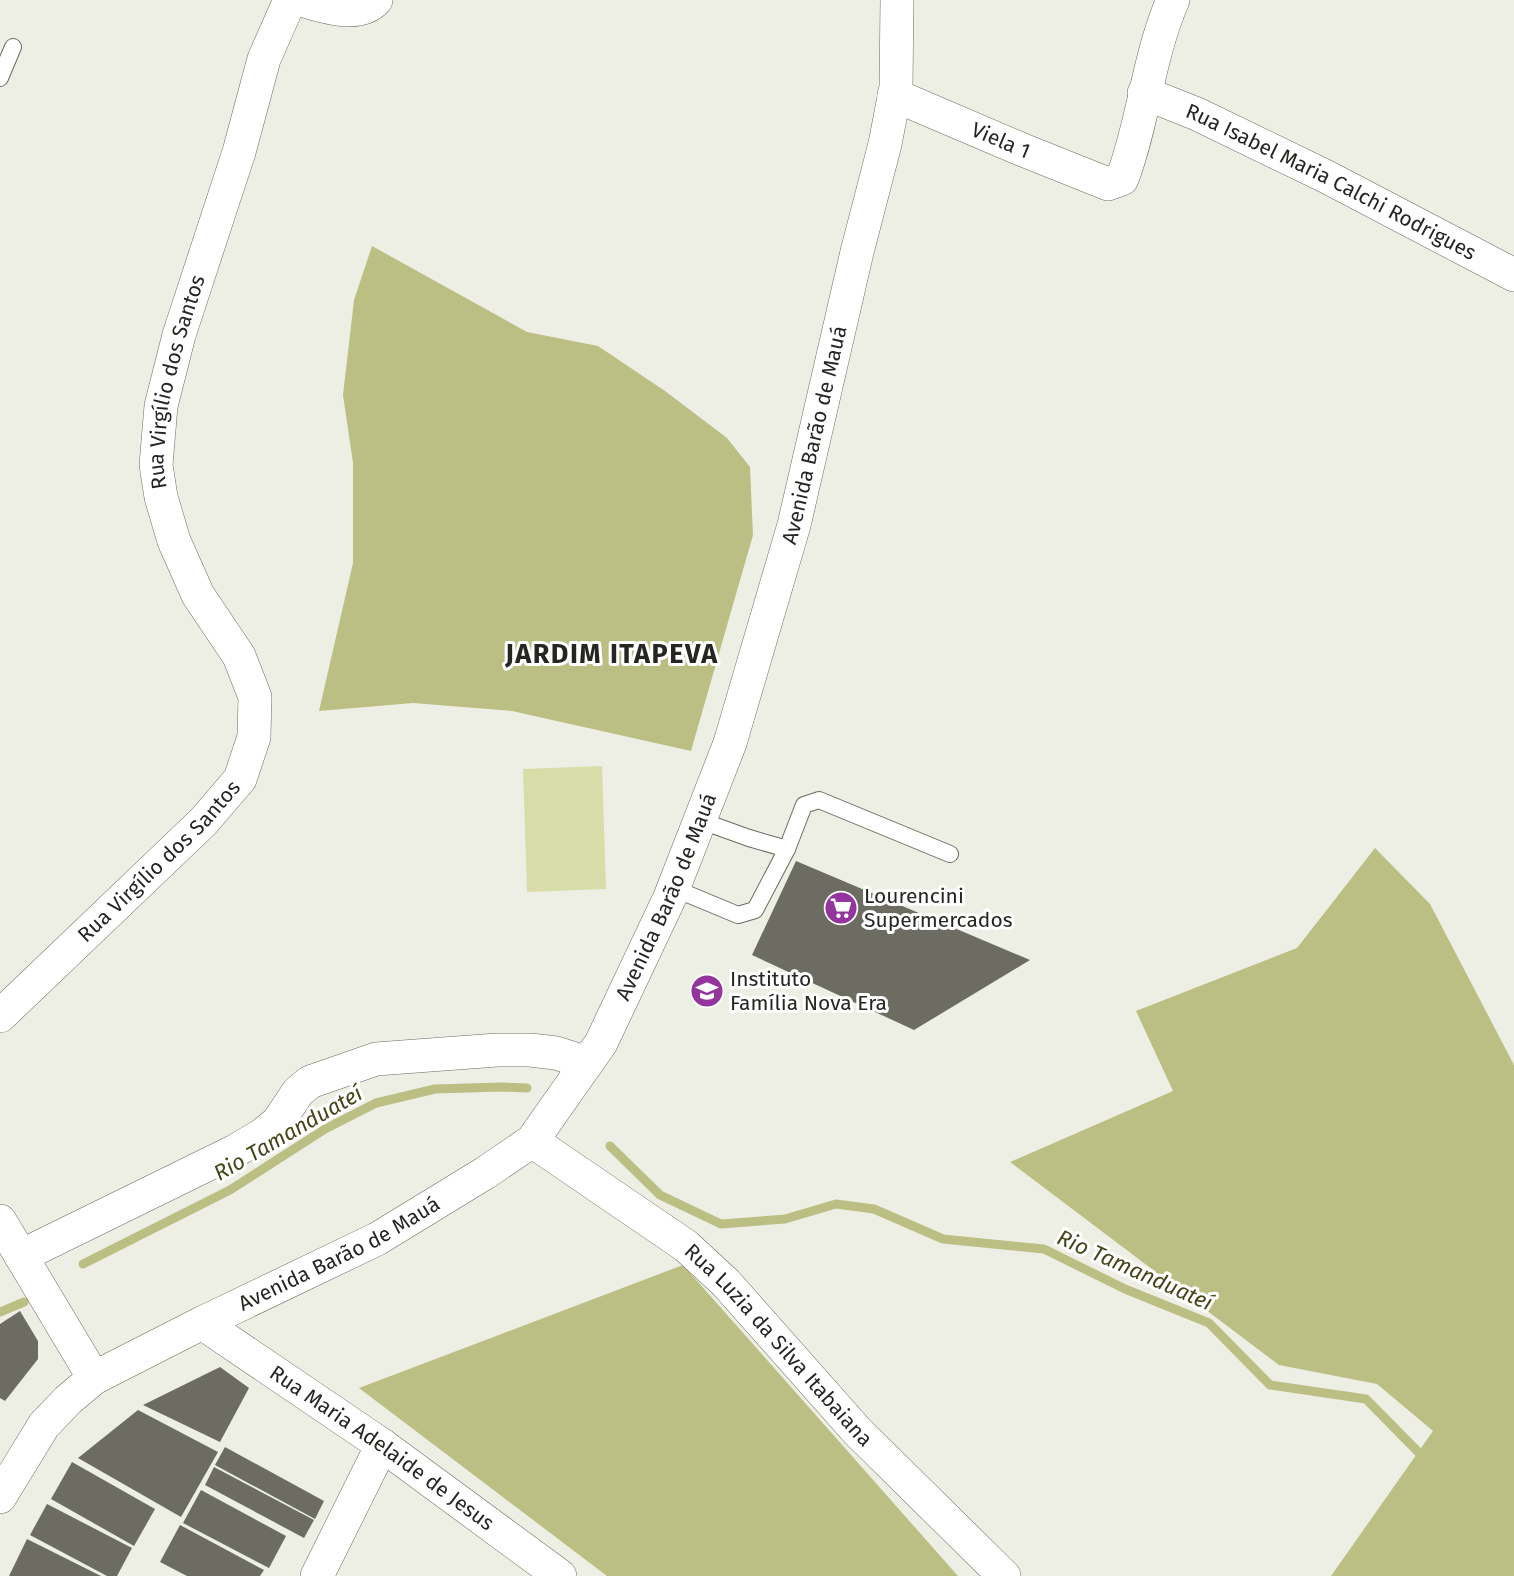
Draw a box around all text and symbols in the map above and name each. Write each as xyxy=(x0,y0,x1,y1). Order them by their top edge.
street label: Rua Isabel Maria Calchi Rodrigues xyxy=(1182,98,1481,266)
street label: Viela 1 xyxy=(967,117,1034,164)
street label: Rua Virgílio dos Santos xyxy=(143,271,211,491)
street label: Avenida Barão de Mauá xyxy=(776,323,853,547)
district label: JARDIM ITAPEVA xyxy=(504,638,719,670)
street label: Rua Virgílio dos Santos xyxy=(72,775,246,948)
street label: Avenida Barão de Mauá xyxy=(610,789,722,1005)
place label: Lourencini Supermercados xyxy=(864,883,1013,933)
supermarket icon: Lourencini Supermercados xyxy=(823,890,859,926)
place label: Instituto Família Nova Era xyxy=(730,966,887,1016)
school or university icon: Instituto Família Nova Era xyxy=(689,973,725,1009)
water label: Rio Tamanduateí xyxy=(209,1079,369,1186)
street label: Avenida Barão de Mauá xyxy=(234,1191,445,1317)
water label: Rio Tamanduateí xyxy=(1053,1224,1219,1317)
street label: Rua Luzia da Silva Itabaiana xyxy=(679,1238,878,1452)
street label: Rua Maria Adelaide de Jesus xyxy=(265,1360,500,1536)

